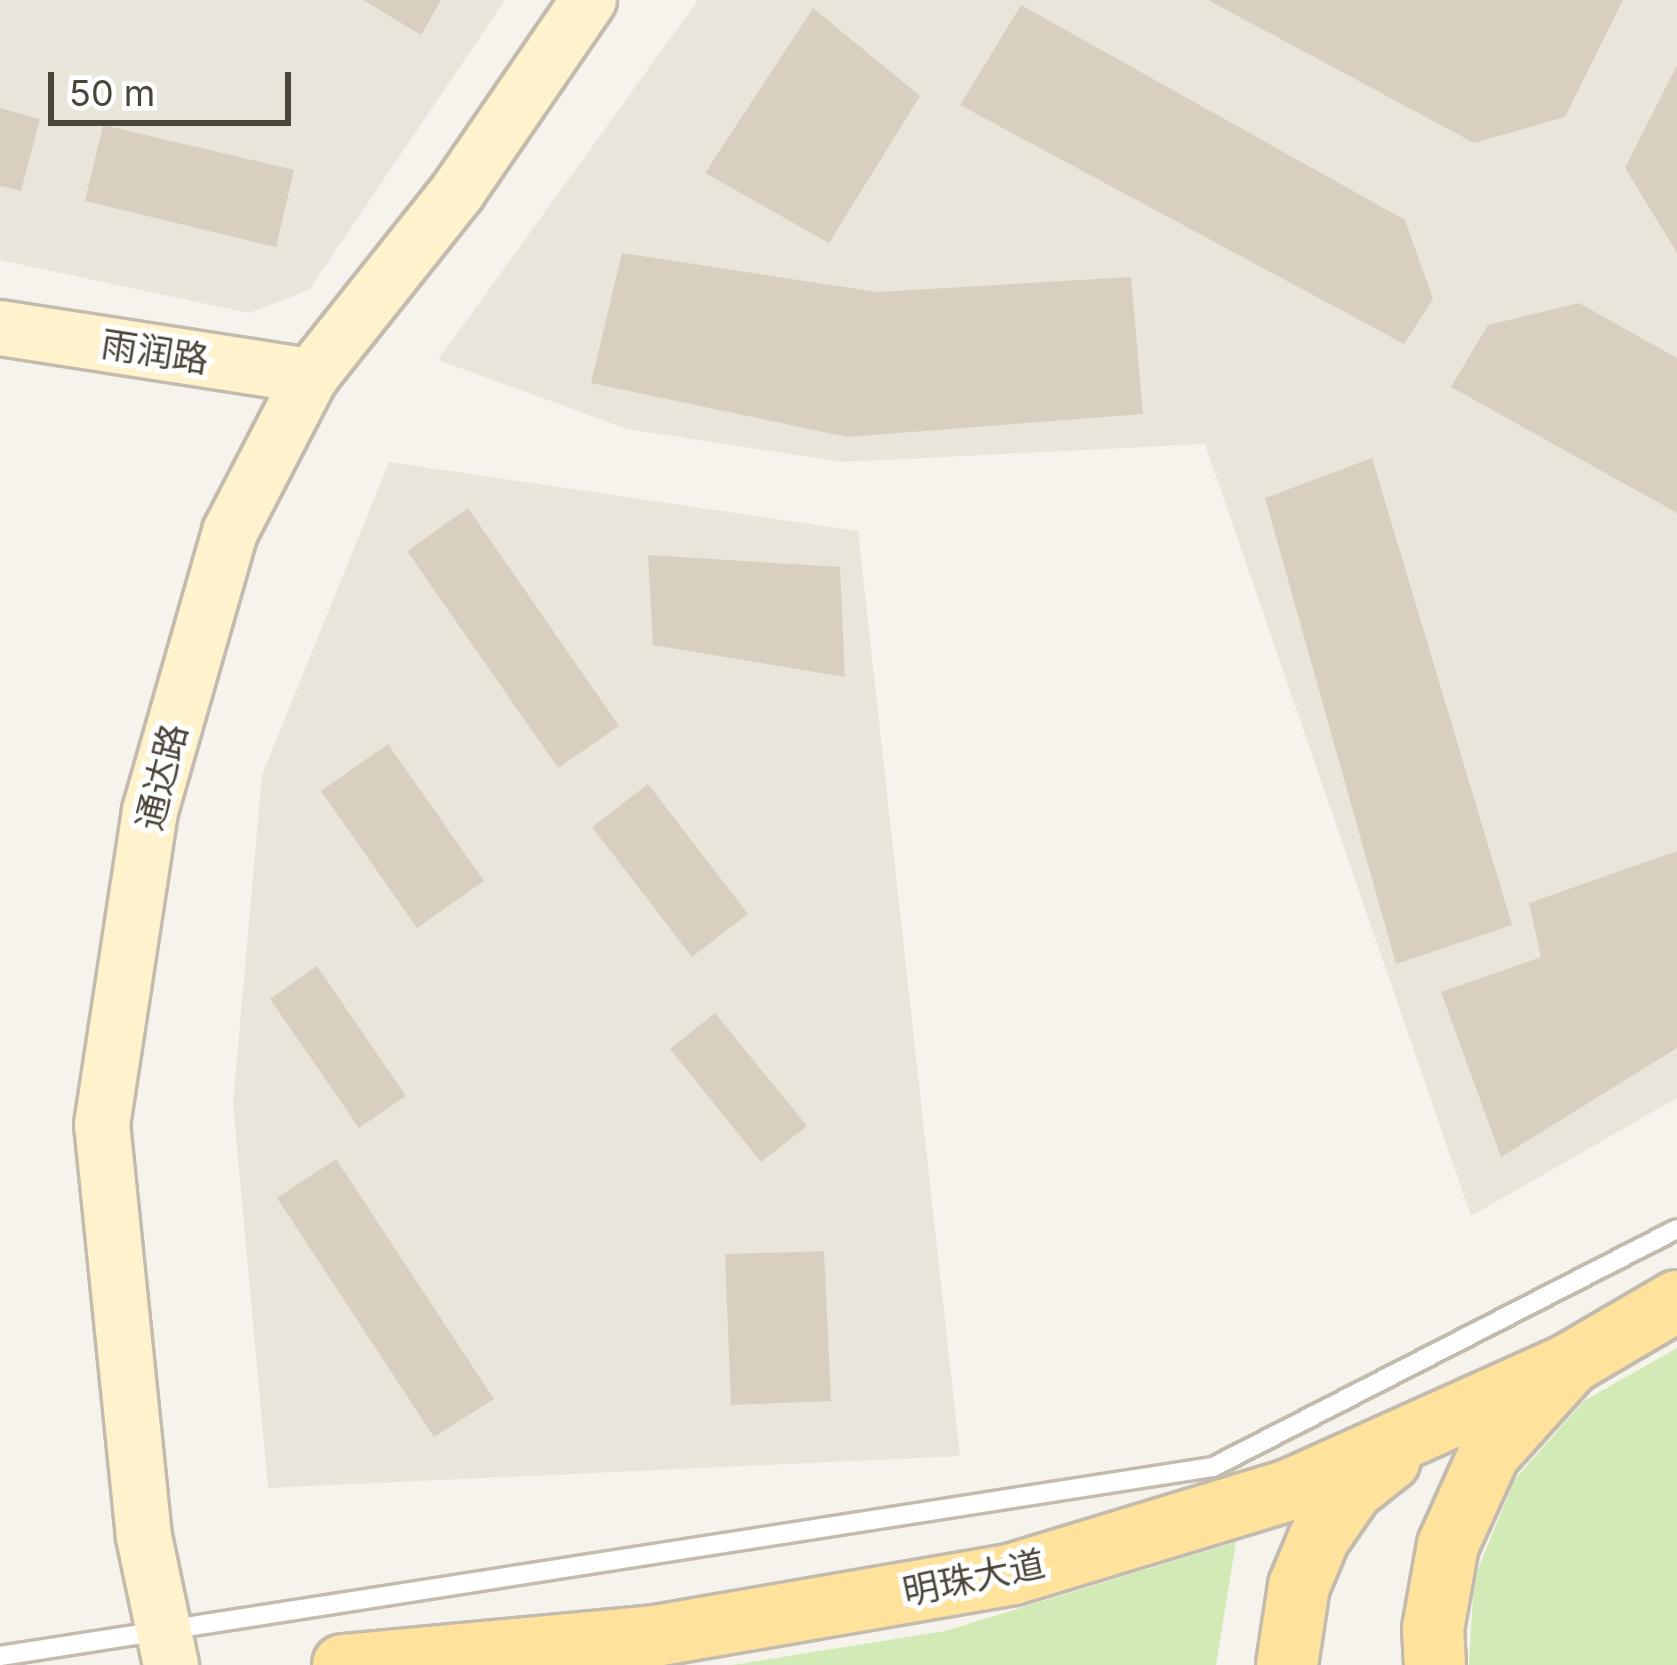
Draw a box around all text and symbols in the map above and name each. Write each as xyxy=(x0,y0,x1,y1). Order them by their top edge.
scale bar xyxy=(54,48,297,122)
text: 50 m xyxy=(69,71,155,115)
street label: 雨润路 xyxy=(98,322,212,382)
street label: 通达路 xyxy=(128,719,196,835)
street label: 明珠大道 xyxy=(899,1542,1049,1614)

